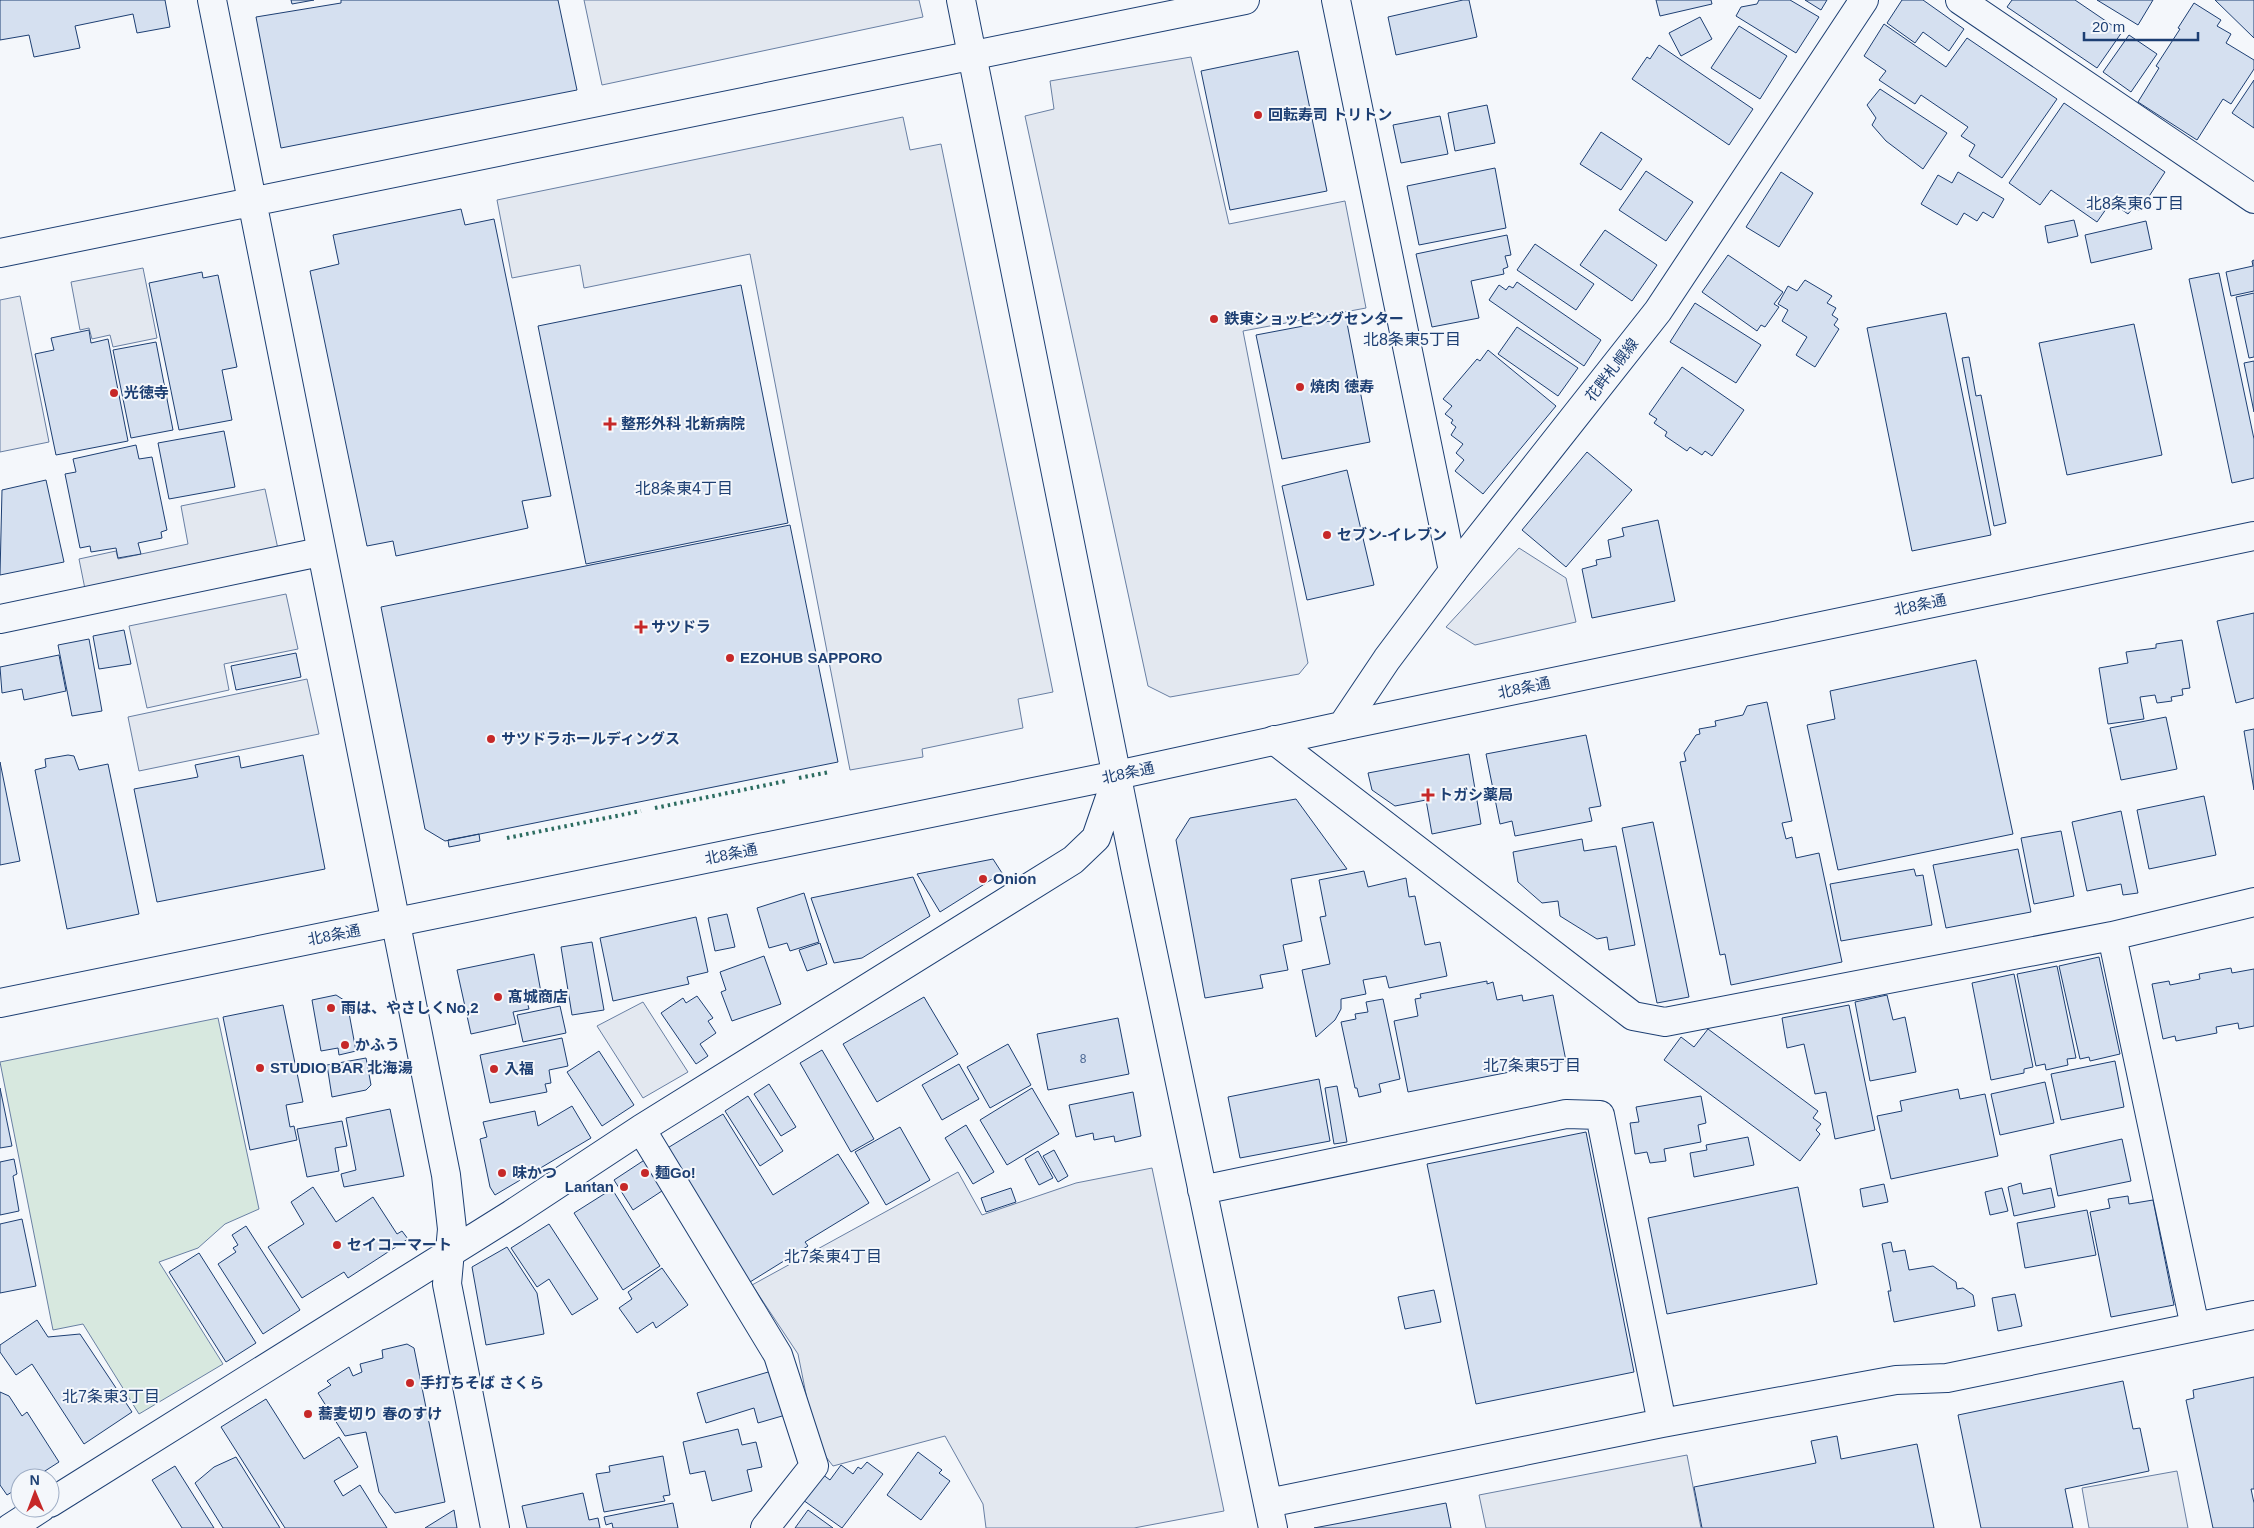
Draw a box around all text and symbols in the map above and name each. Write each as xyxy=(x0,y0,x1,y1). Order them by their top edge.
scale bar xyxy=(2084,10,2198,42)
text: 20 m xyxy=(2092,18,2125,35)
place label: 回転寿司 トリトン xyxy=(1268,106,1392,123)
marker: 回転寿司 トリトン xyxy=(1252,109,1264,121)
district label: 北8条東6丁目 xyxy=(2086,195,2184,212)
place label: 鉄東ショッピングセンター xyxy=(1224,310,1404,327)
marker: 鉄東ショッピングセンター xyxy=(1208,313,1220,325)
district label: 北8条東5丁目 xyxy=(1363,331,1461,348)
street label: 花畔札幌線 xyxy=(1582,335,1641,404)
place label: 焼肉 徳寿 xyxy=(1310,378,1374,395)
marker: 焼肉 徳寿 xyxy=(1294,381,1306,393)
place label: 光徳寺 xyxy=(124,384,169,401)
marker: 光徳寺 xyxy=(108,387,120,399)
place label: 整形外科 北新病院 xyxy=(621,415,745,432)
marker: 整形外科 北新病院 xyxy=(603,417,617,431)
district label: 北8条東4丁目 xyxy=(635,480,733,497)
place label: セブン-イレブン xyxy=(1337,526,1447,543)
marker: セブン-イレブン xyxy=(1321,529,1333,541)
street label: 北8条通 xyxy=(1892,591,1948,618)
place label: サツドラ xyxy=(651,618,711,635)
marker: サツドラ xyxy=(635,621,647,633)
place label: EZOHUB SAPPORO xyxy=(740,649,883,666)
marker: EZOHUB SAPPORO xyxy=(724,652,736,664)
street label: 北8条通 xyxy=(1496,674,1552,701)
place label: サツドラホールディングス xyxy=(501,730,680,747)
marker: サツドラホールディングス xyxy=(485,733,497,745)
street label: 北8条通 xyxy=(1100,759,1156,786)
place label: トガシ薬局 xyxy=(1438,786,1513,803)
marker: トガシ薬局 xyxy=(1422,789,1434,801)
street label: 北8条通 xyxy=(703,840,759,867)
place label: Onion xyxy=(993,870,1036,887)
marker: Onion xyxy=(977,873,989,885)
street label: 北8条通 xyxy=(306,921,362,948)
place label: 髙城商店 xyxy=(508,988,568,1005)
marker: 髙城商店 xyxy=(492,991,504,1003)
place label: 雨は、やさしくNo,2 xyxy=(341,999,479,1016)
marker: 雨は、やさしくNo,2 xyxy=(325,1002,337,1014)
place label: かふう xyxy=(355,1036,400,1053)
marker: かふう xyxy=(339,1039,351,1051)
house number: 8 xyxy=(1080,1052,1087,1066)
district label: 北7条東5丁目 xyxy=(1483,1057,1581,1074)
place label: STUDIO BAR 北海湯 xyxy=(270,1059,413,1076)
place label: 入福 xyxy=(504,1060,534,1077)
marker: STUDIO BAR 北海湯 xyxy=(254,1062,266,1074)
marker: 入福 xyxy=(488,1063,500,1075)
place label: 味かつ xyxy=(512,1164,557,1181)
place label: 麺Go! xyxy=(655,1164,696,1181)
marker: 味かつ xyxy=(496,1167,508,1179)
marker: 麺Go! xyxy=(639,1167,651,1179)
place label: Lantan xyxy=(565,1178,614,1195)
marker: Lantan xyxy=(618,1181,630,1193)
place label: セイコーマート xyxy=(347,1236,452,1253)
marker: セイコーマート xyxy=(331,1239,343,1251)
district label: 北7条東4丁目 xyxy=(784,1248,882,1265)
place label: 手打ちそば さくら xyxy=(420,1374,544,1391)
marker: 手打ちそば さくら xyxy=(404,1377,416,1389)
district label: 北7条東3丁目 xyxy=(62,1388,160,1405)
place label: 蕎麦切り 春のすけ xyxy=(318,1405,442,1422)
marker: 蕎麦切り 春のすけ xyxy=(302,1408,314,1420)
north arrow xyxy=(10,1468,60,1518)
text: N xyxy=(30,1472,40,1488)

